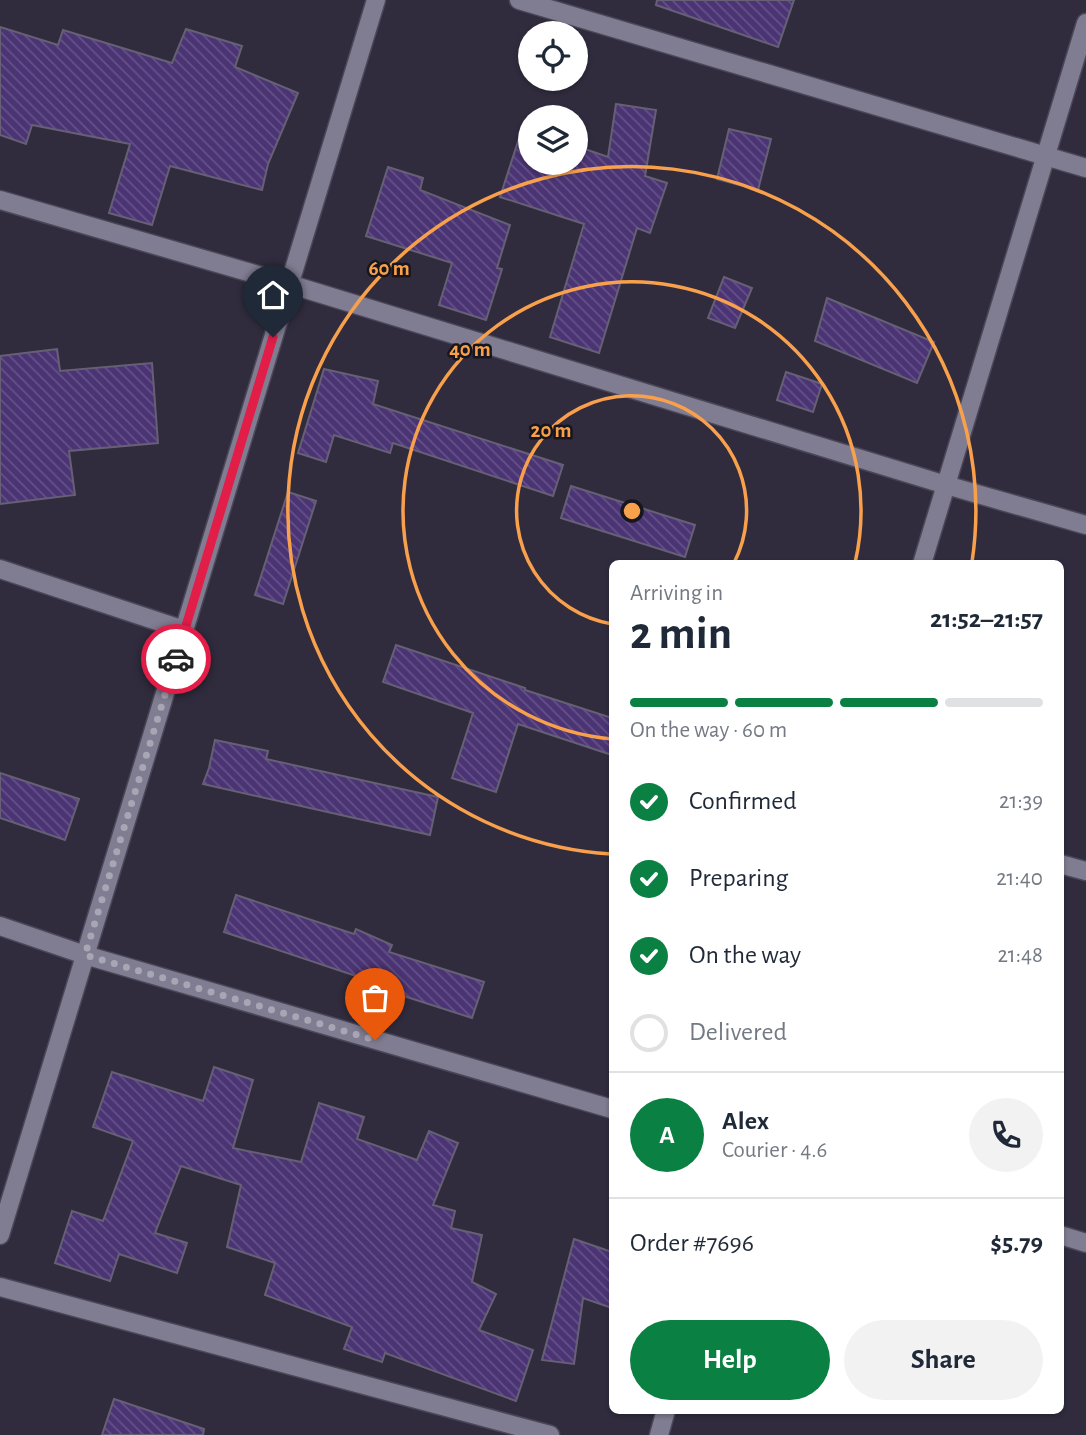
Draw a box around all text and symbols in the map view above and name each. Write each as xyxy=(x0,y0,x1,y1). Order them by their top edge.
map controls xyxy=(518,21,588,175)
button: locate xyxy=(518,21,588,91)
button: layers xyxy=(518,105,588,175)
text: 60 m xyxy=(368,258,410,279)
pin xyxy=(243,265,303,337)
icon: home xyxy=(254,276,292,314)
text: 40 m xyxy=(449,339,491,360)
text: 20 m xyxy=(531,420,571,441)
centre of rings xyxy=(620,499,644,523)
text: Arriving in xyxy=(630,582,723,605)
text: 21:52–21:57 xyxy=(930,606,1043,632)
text: 2 min xyxy=(630,611,732,657)
courier xyxy=(141,624,211,694)
icon: car xyxy=(157,640,195,678)
text: On the way · 60 m xyxy=(630,719,787,742)
icon: check xyxy=(630,783,668,821)
text: Confirmed xyxy=(689,788,797,814)
text: 21:39 xyxy=(999,790,1043,813)
icon: check xyxy=(630,860,668,898)
text: Preparing xyxy=(689,865,788,891)
text: 21:40 xyxy=(996,867,1043,890)
icon: check xyxy=(630,937,668,975)
text: On the way xyxy=(689,942,801,968)
text: 21:48 xyxy=(997,944,1043,967)
pin xyxy=(345,968,405,1040)
icon: bag xyxy=(356,979,394,1017)
text: Delivered xyxy=(689,1019,787,1045)
button: phone xyxy=(969,1098,1043,1172)
text: Alex xyxy=(722,1108,769,1134)
text: A xyxy=(659,1122,675,1148)
text: Courier · 4.6 xyxy=(722,1139,827,1162)
text: Order #7696 xyxy=(630,1230,754,1256)
text: $5.79 xyxy=(990,1230,1043,1256)
button: Help xyxy=(630,1320,830,1400)
button: Share xyxy=(844,1320,1043,1400)

